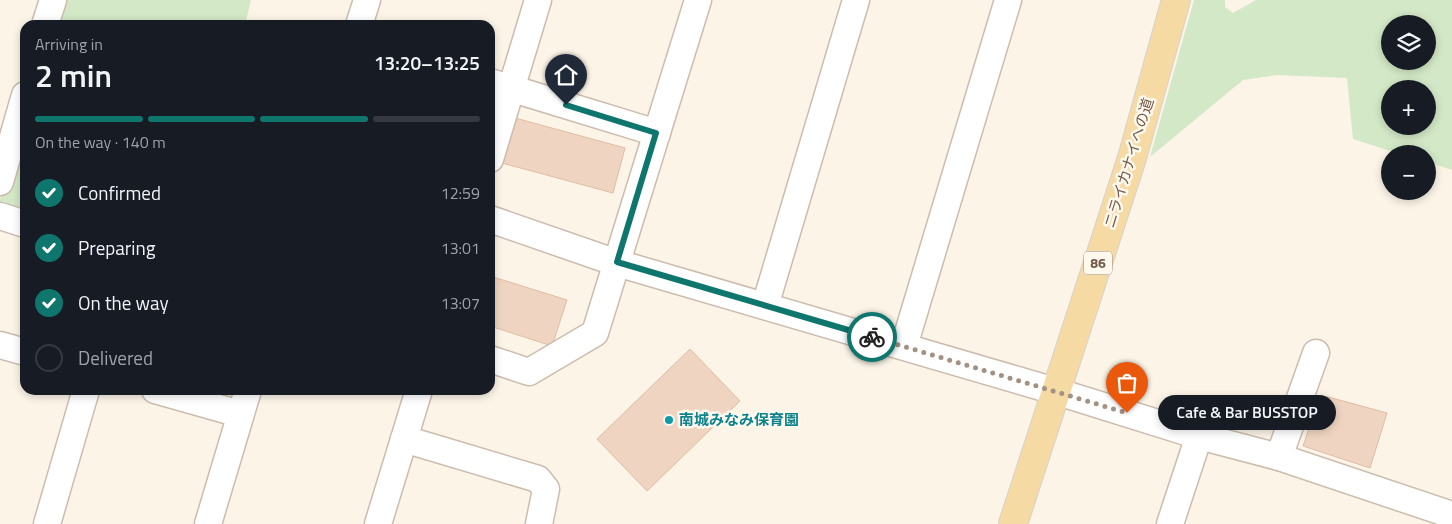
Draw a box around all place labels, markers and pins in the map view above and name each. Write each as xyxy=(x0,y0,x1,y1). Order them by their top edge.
pin xyxy=(545,54,587,105)
pin xyxy=(1106,362,1148,413)
callout: Cafe & Bar BUSSTOP xyxy=(1157,396,1334,430)
place label: 南城みなみ保育園 xyxy=(679,408,799,431)
marker: 南城みなみ保育園 xyxy=(663,414,675,426)

